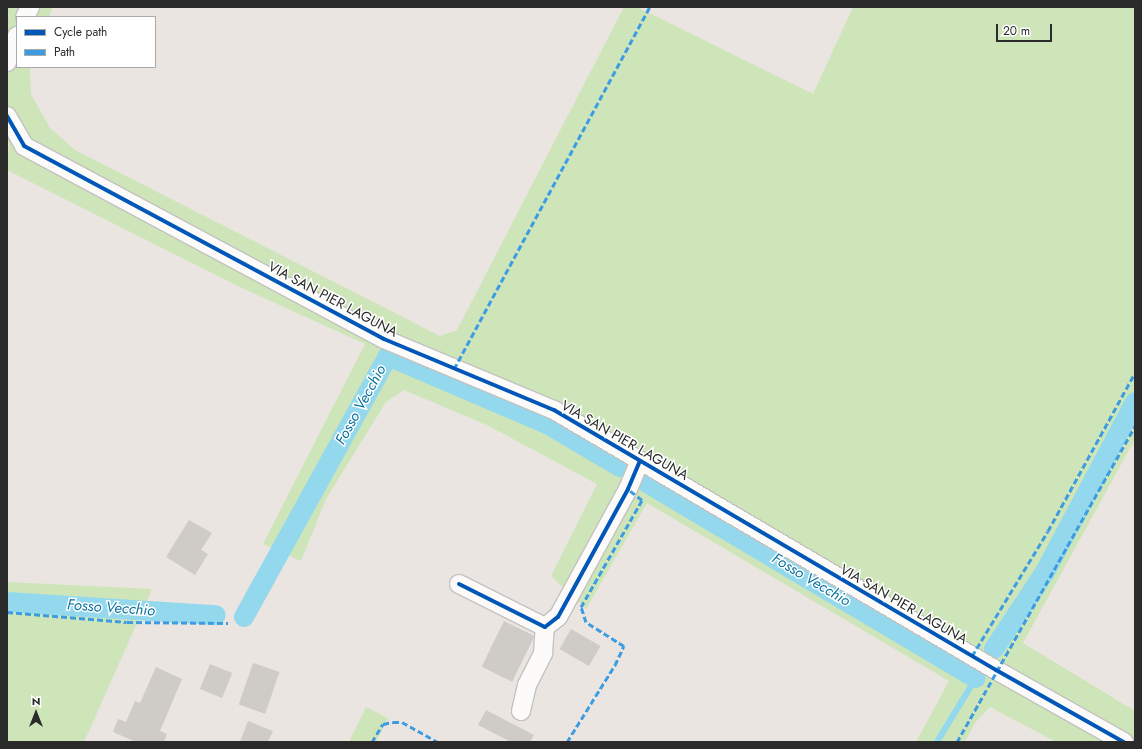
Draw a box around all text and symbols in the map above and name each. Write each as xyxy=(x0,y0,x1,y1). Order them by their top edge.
legend xyxy=(16,16,156,68)
scale bar xyxy=(998,16,1054,42)
text: 20 m xyxy=(1003,22,1030,40)
text: Cycle path xyxy=(54,23,107,41)
text: Path xyxy=(54,43,75,61)
street label: VIA SAN PIER LAGUNA xyxy=(265,258,401,340)
water label: Fosso Vecchio xyxy=(332,362,390,448)
street label: VIA SAN PIER LAGUNA xyxy=(558,397,692,483)
water label: Fosso Vecchio xyxy=(769,550,853,610)
street label: VIA SAN PIER LAGUNA xyxy=(837,561,971,647)
water label: Fosso Vecchio xyxy=(66,596,156,620)
north arrow xyxy=(16,693,56,733)
text: N xyxy=(32,693,40,709)

